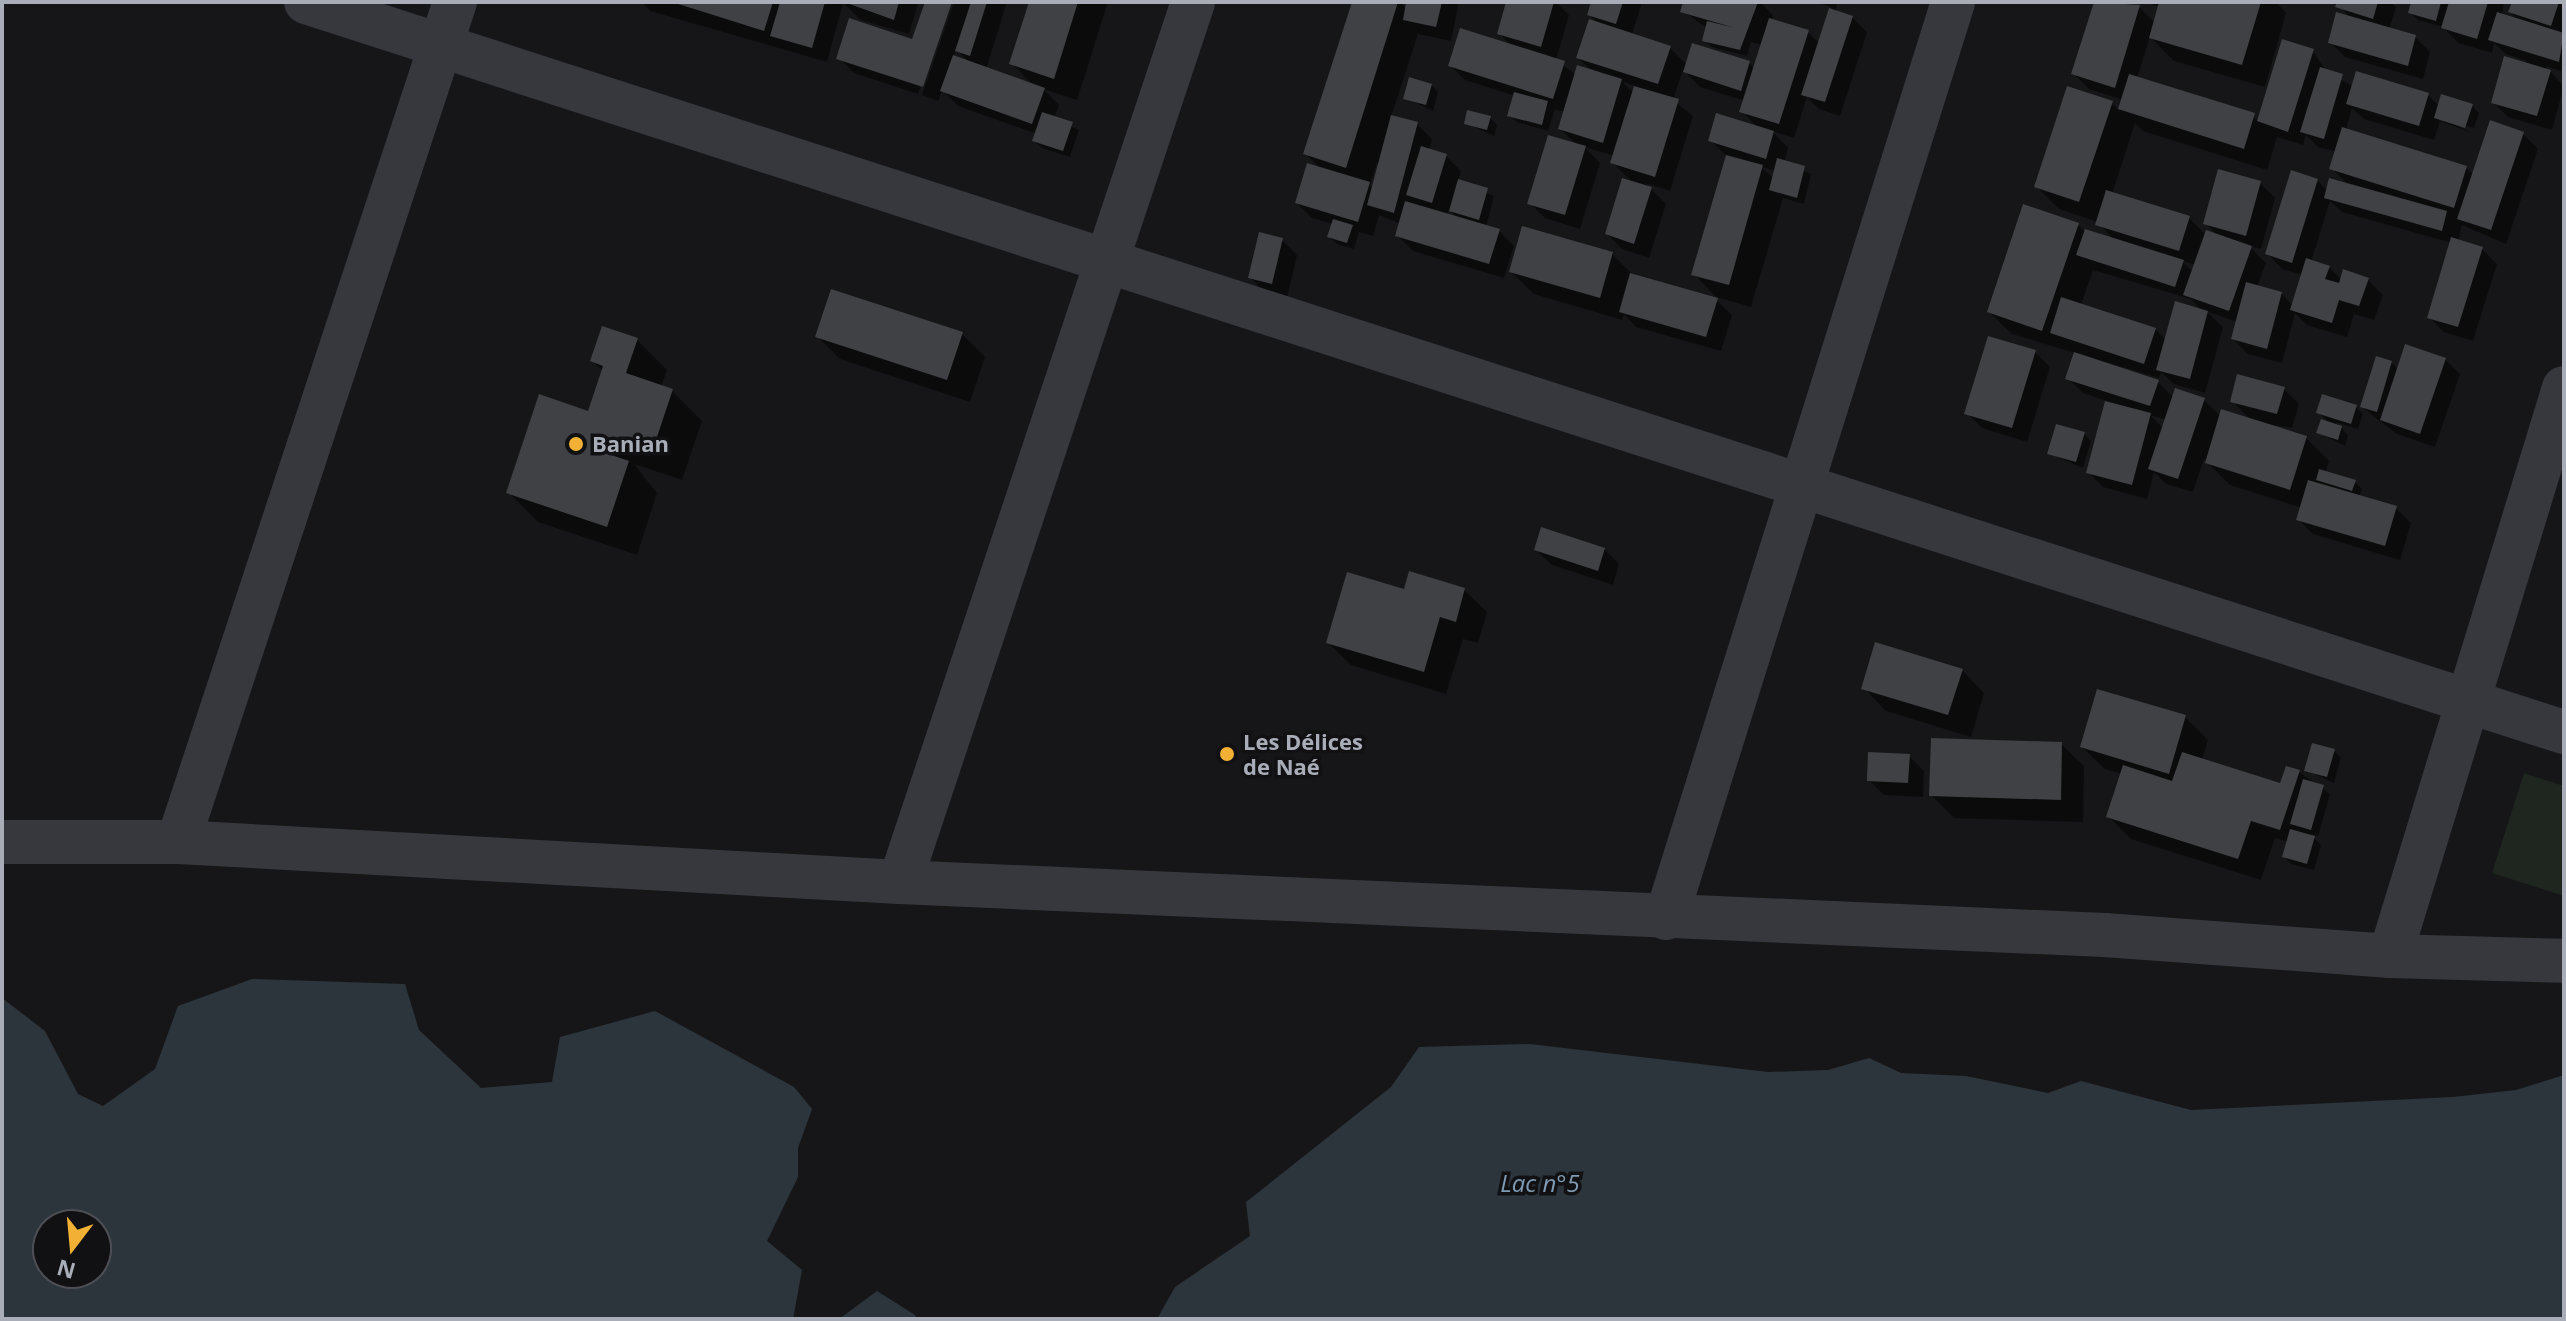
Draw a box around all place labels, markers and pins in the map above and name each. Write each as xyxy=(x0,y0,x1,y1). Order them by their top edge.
place label: Banian xyxy=(592,431,669,457)
marker: Banian xyxy=(567,435,585,453)
place label: Les Délices de Naé xyxy=(1243,728,1363,780)
marker: Les Délices de Naé xyxy=(1218,745,1236,763)

